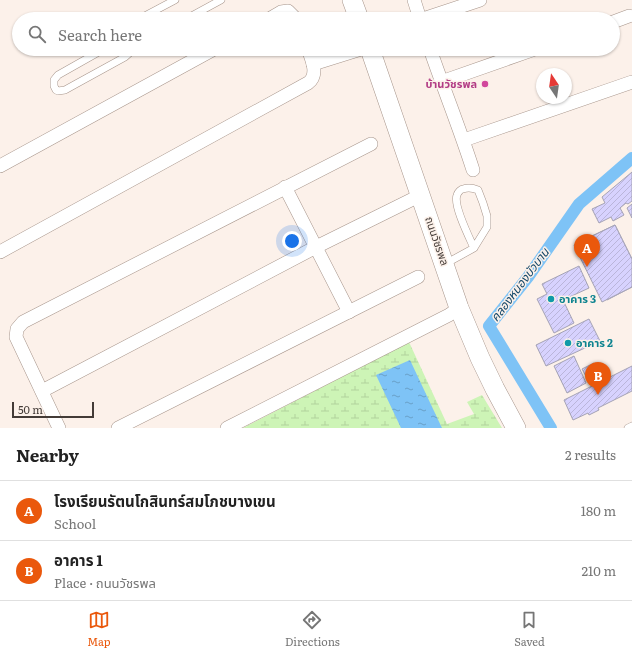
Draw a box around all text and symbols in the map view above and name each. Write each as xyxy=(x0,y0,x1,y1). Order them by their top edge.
search box xyxy=(12,12,620,56)
icon: search xyxy=(26,23,48,45)
text: Search here xyxy=(58,23,142,46)
north arrow xyxy=(536,68,572,104)
place label: บ้านวัชรพล xyxy=(426,75,477,91)
marker: บ้านวัชรพล xyxy=(480,79,490,89)
street label: ถนนวัชรพล xyxy=(422,214,454,267)
your location xyxy=(282,231,302,251)
pin: A xyxy=(574,234,600,267)
water label: คลองหนองบัวบาน xyxy=(486,243,553,325)
place label: อาคาร 3 xyxy=(559,290,596,306)
marker: อาคาร 3 xyxy=(546,294,556,304)
place label: อาคาร 2 xyxy=(576,334,613,350)
marker: อาคาร 2 xyxy=(563,338,573,348)
pin: B xyxy=(585,362,611,395)
scale bar xyxy=(12,400,94,419)
text: 50 m xyxy=(18,401,43,417)
text: Nearby xyxy=(16,442,79,467)
text: 2 results xyxy=(565,445,616,464)
text: โรงเรียนรัตนโกสินทร์สมโภชบางเขน xyxy=(54,489,276,512)
text: A xyxy=(24,501,34,520)
text: 180 m xyxy=(581,501,616,520)
text: School xyxy=(54,514,96,533)
text: อาคาร 1 xyxy=(54,548,103,571)
text: B xyxy=(25,561,33,580)
text: 210 m xyxy=(581,561,616,580)
text: Place · ถนนวัชรพล xyxy=(54,573,156,592)
tab: Map xyxy=(87,609,111,649)
tab: Directions xyxy=(285,609,340,649)
tab: Saved xyxy=(514,609,545,649)

